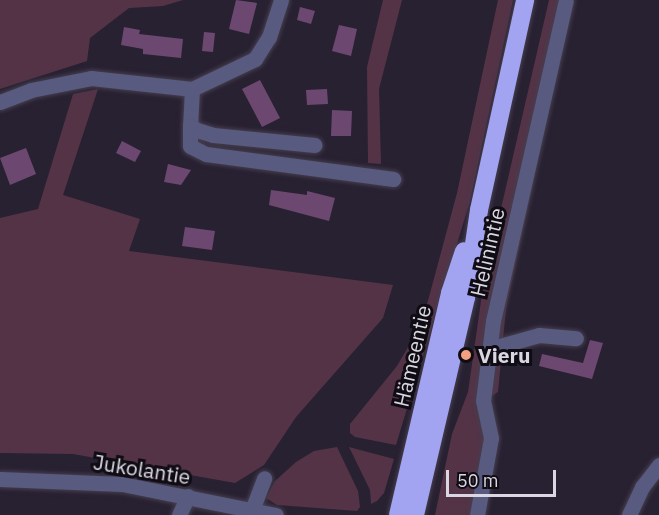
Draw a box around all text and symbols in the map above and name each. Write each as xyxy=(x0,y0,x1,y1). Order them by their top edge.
street label: Helinintie xyxy=(465,205,509,299)
street label: Hämeentie xyxy=(388,303,436,409)
place label: Vieru xyxy=(478,342,530,368)
marker: Vieru xyxy=(459,348,473,362)
street label: Jukolantie xyxy=(92,449,192,489)
scale bar xyxy=(449,458,558,496)
text: 50 m xyxy=(457,469,499,492)

